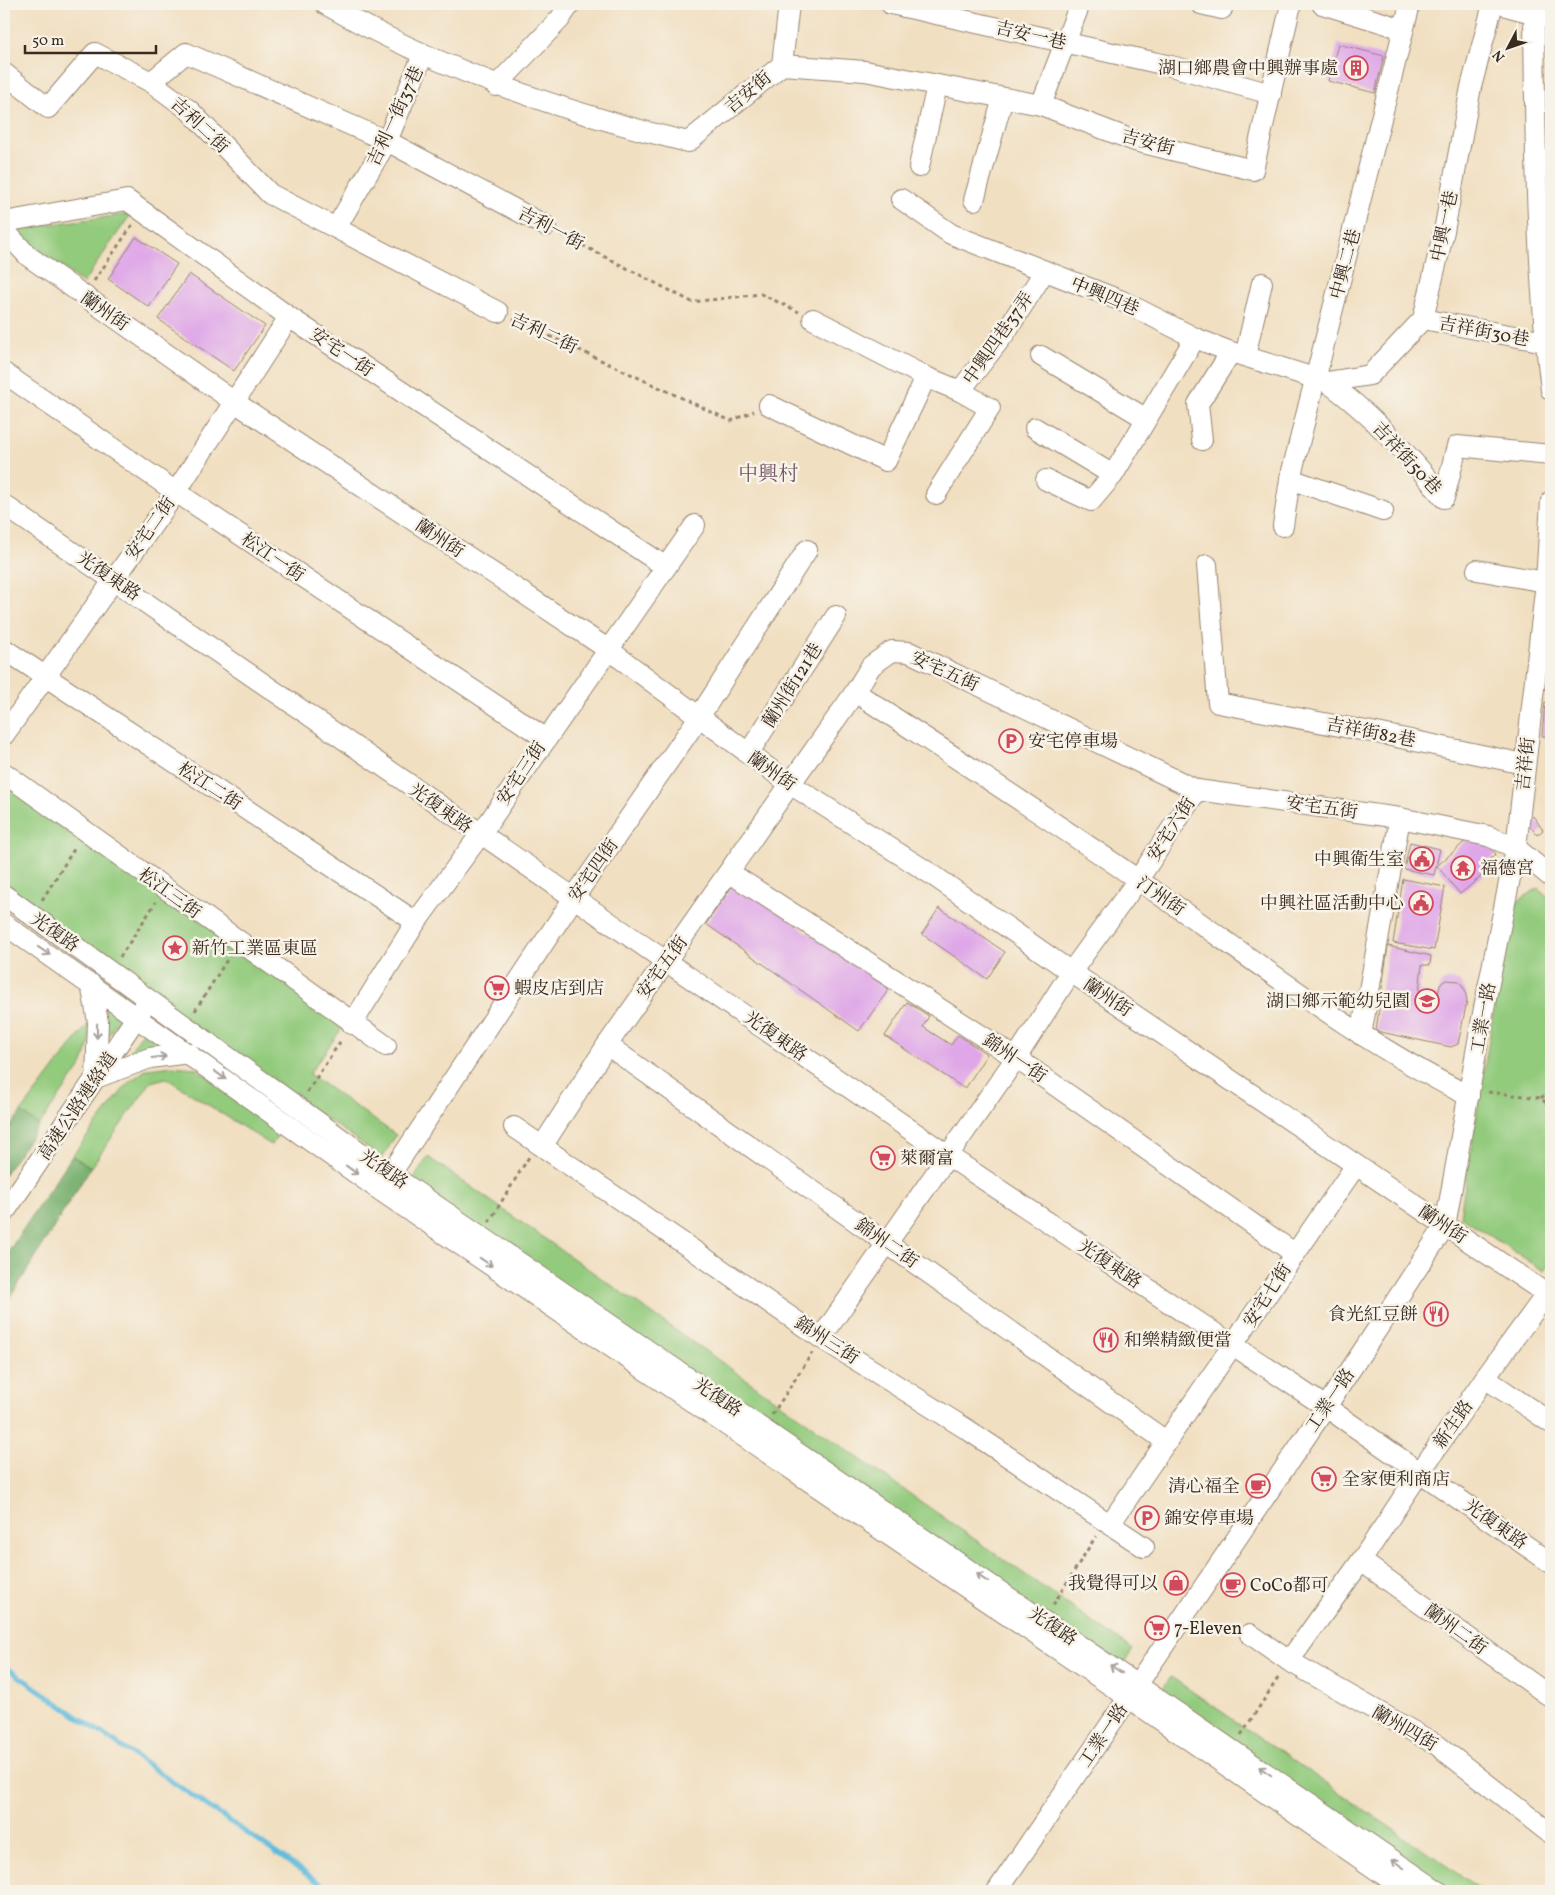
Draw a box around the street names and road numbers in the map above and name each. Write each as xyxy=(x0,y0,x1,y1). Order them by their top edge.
street label: 吉安一巷 xyxy=(993,16,1069,57)
street label: 吉利一街37巷 xyxy=(362,62,431,171)
street label: 吉安街 xyxy=(720,66,778,120)
street label: 吉利二街 xyxy=(164,92,234,160)
street label: 吉安街 xyxy=(1118,124,1177,163)
street label: 中興一巷 xyxy=(1426,188,1465,264)
street label: 吉利一街 xyxy=(513,201,588,257)
street label: 中興二巷 xyxy=(1325,226,1368,302)
street label: 中興四巷 xyxy=(1066,272,1142,323)
street label: 蘭州街 xyxy=(75,287,133,338)
street label: 中興四巷37弄 xyxy=(958,287,1040,390)
street label: 吉利二街 xyxy=(505,308,581,361)
street label: 吉祥街30巷 xyxy=(1436,311,1531,353)
street label: 安宅一街 xyxy=(304,323,378,384)
street label: 吉祥街50巷 xyxy=(1366,417,1446,501)
street label: 安宅二街 xyxy=(120,492,182,566)
street label: 蘭州街 xyxy=(410,514,469,565)
street label: 松江一街 xyxy=(235,528,309,589)
street label: 光復東路 xyxy=(71,547,145,608)
street label: 蘭州街121巷 xyxy=(757,639,829,733)
street label: 安宅五街 xyxy=(906,646,982,698)
street label: 吉祥街82巷 xyxy=(1324,713,1418,754)
street label: 吉祥街 xyxy=(1511,736,1542,792)
street label: 安宅三街 xyxy=(492,737,553,811)
street label: 蘭州街 xyxy=(742,747,800,798)
street label: 松江二街 xyxy=(172,757,246,817)
street label: 光復東路 xyxy=(403,778,477,840)
street label: 安宅五街 xyxy=(1284,791,1359,826)
street label: 安宅六街 xyxy=(1142,793,1202,867)
street label: 安宅四街 xyxy=(563,834,625,908)
street label: 松江三街 xyxy=(133,863,206,925)
street label: 汀州街 xyxy=(1131,872,1189,923)
street label: 光復路 xyxy=(25,908,83,959)
street label: 安宅五街 xyxy=(632,931,694,1004)
street label: 蘭州街 xyxy=(1078,973,1137,1024)
street label: 工業一路 xyxy=(1466,981,1503,1056)
street label: 光復東路 xyxy=(738,1006,812,1068)
street label: 錦州一街 xyxy=(977,1029,1051,1090)
street label: 高速公路連絡道 xyxy=(33,1048,124,1166)
street label: 光復路 xyxy=(354,1145,412,1196)
street label: 蘭州街 xyxy=(1413,1200,1472,1251)
street label: 錦州二街 xyxy=(849,1213,923,1275)
street label: 光復東路 xyxy=(1072,1235,1146,1296)
street label: 安宅七街 xyxy=(1238,1259,1298,1333)
street label: 錦州三街 xyxy=(789,1311,863,1371)
street label: 工業一路 xyxy=(1301,1364,1362,1438)
street label: 光復路 xyxy=(688,1373,747,1424)
street label: 新生路 xyxy=(1429,1396,1480,1454)
street label: 光復東路 xyxy=(1458,1494,1532,1556)
street label: 蘭州二街 xyxy=(1419,1599,1492,1661)
street label: 光復路 xyxy=(1023,1602,1082,1653)
street label: 工業一路 xyxy=(1074,1699,1135,1773)
street label: 蘭州四街 xyxy=(1367,1700,1442,1758)

